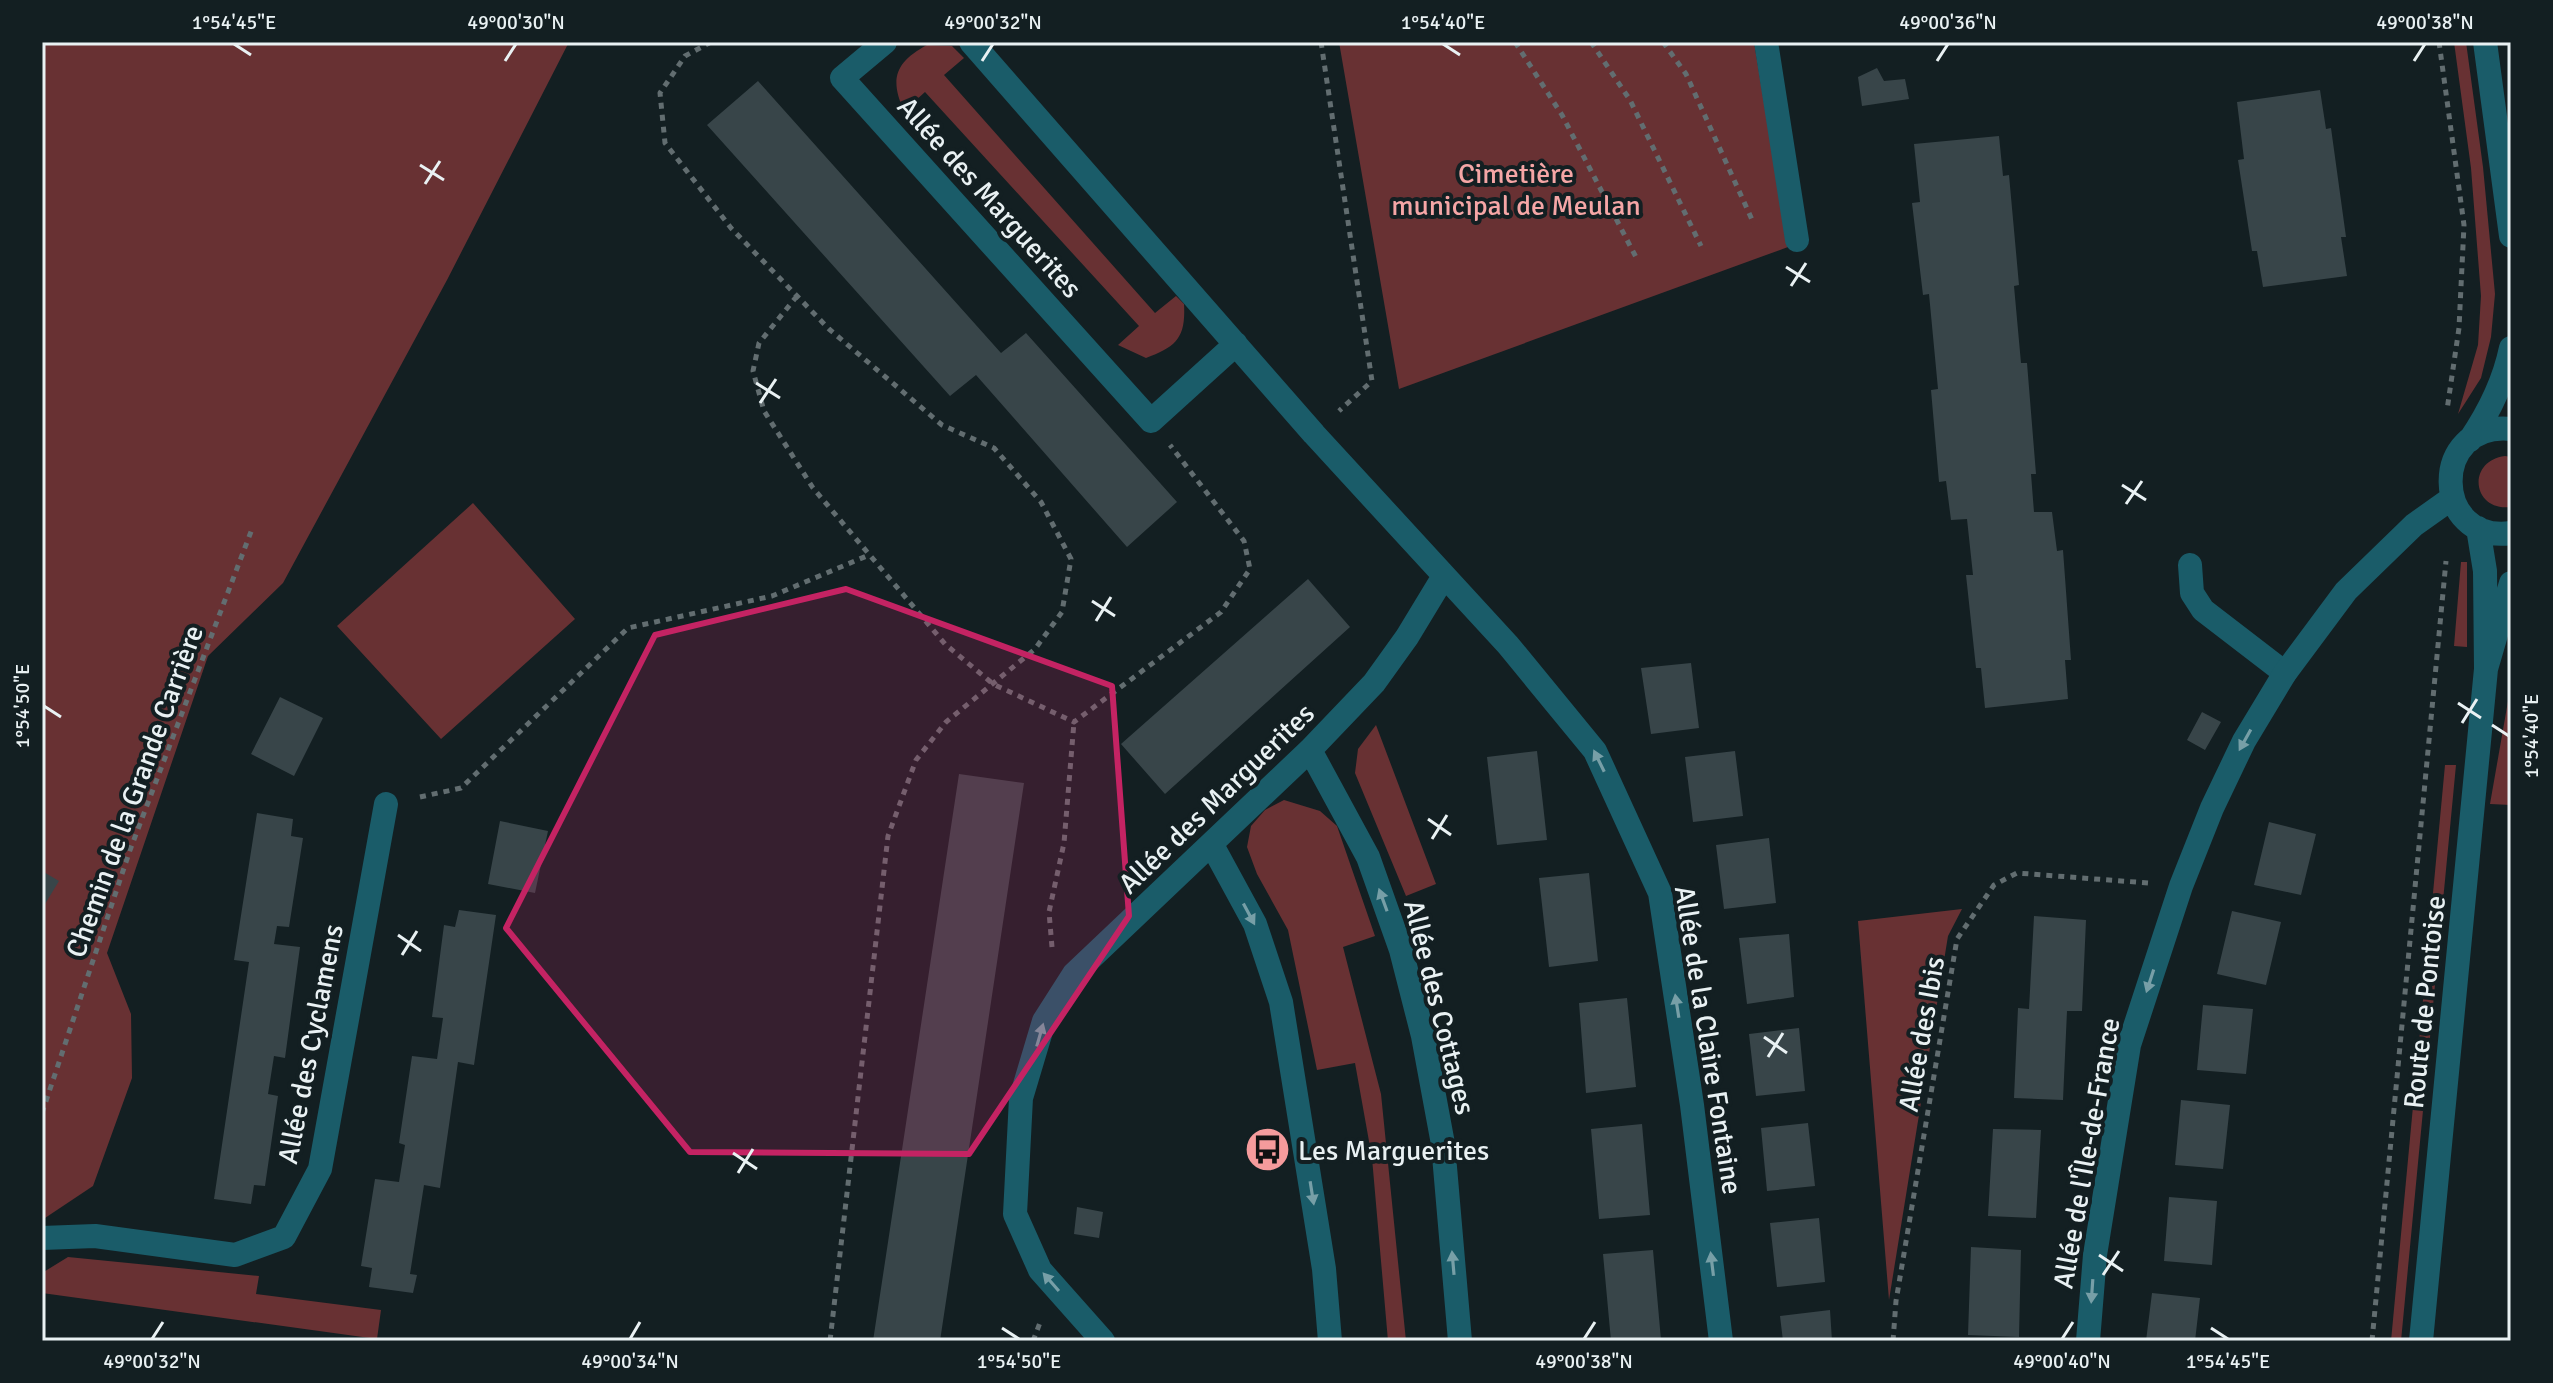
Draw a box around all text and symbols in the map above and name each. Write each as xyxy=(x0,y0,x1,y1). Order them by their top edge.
text: 1°54'45"E xyxy=(192,10,276,35)
text: 49°00'30"N xyxy=(467,10,565,35)
text: 49°00'32"N xyxy=(944,10,1042,35)
text: 1°54'40"E xyxy=(1401,10,1485,35)
text: 49°00'36"N xyxy=(1899,10,1997,35)
text: 49°00'38"N xyxy=(2376,10,2474,35)
street label: Allée des Marguerites xyxy=(890,90,1089,305)
park label: Cimetière municipal de Meulan xyxy=(1391,157,1641,223)
street label: Chemin de la Grande Carrière xyxy=(59,621,211,962)
text: 1°54'50"E xyxy=(10,664,35,748)
text: 1°54'40"E xyxy=(2519,694,2544,778)
street label: Allée des Marguerites xyxy=(1112,696,1322,901)
one-way arrow xyxy=(2239,729,2253,751)
one-way arrow xyxy=(1592,749,1606,772)
street label: Allée de la Claire Fontaine xyxy=(1667,883,1749,1197)
one-way arrow xyxy=(1376,887,1389,911)
street label: Route de Pontoise xyxy=(2397,894,2453,1110)
street label: Allée des Cottages xyxy=(1396,896,1482,1118)
one-way arrow xyxy=(1243,902,1256,925)
street label: Allée des Cyclamens xyxy=(271,922,351,1167)
street label: Allée des Ibis xyxy=(1892,954,1952,1114)
one-way arrow xyxy=(2143,970,2156,994)
one-way arrow xyxy=(1670,993,1683,1018)
street label: Allée de l'Île-de-France xyxy=(2046,1015,2128,1291)
one-way arrow xyxy=(1034,1022,1047,1046)
bus stop icon: Les Marguerites xyxy=(1243,1126,1291,1174)
place label: Les Marguerites xyxy=(1298,1134,1489,1168)
one-way arrow xyxy=(1306,1181,1319,1206)
one-way arrow xyxy=(1447,1250,1460,1275)
one-way arrow xyxy=(1705,1251,1718,1276)
one-way arrow xyxy=(1043,1273,1060,1293)
one-way arrow xyxy=(2085,1279,2098,1304)
text: 49°00'32"N xyxy=(103,1349,201,1374)
text: 49°00'34"N xyxy=(581,1349,679,1374)
text: 1°54'50"E xyxy=(977,1349,1061,1374)
text: 49°00'38"N xyxy=(1535,1349,1633,1374)
text: 49°00'40"N xyxy=(2013,1349,2111,1374)
text: 1°54'45"E xyxy=(2186,1349,2270,1374)

